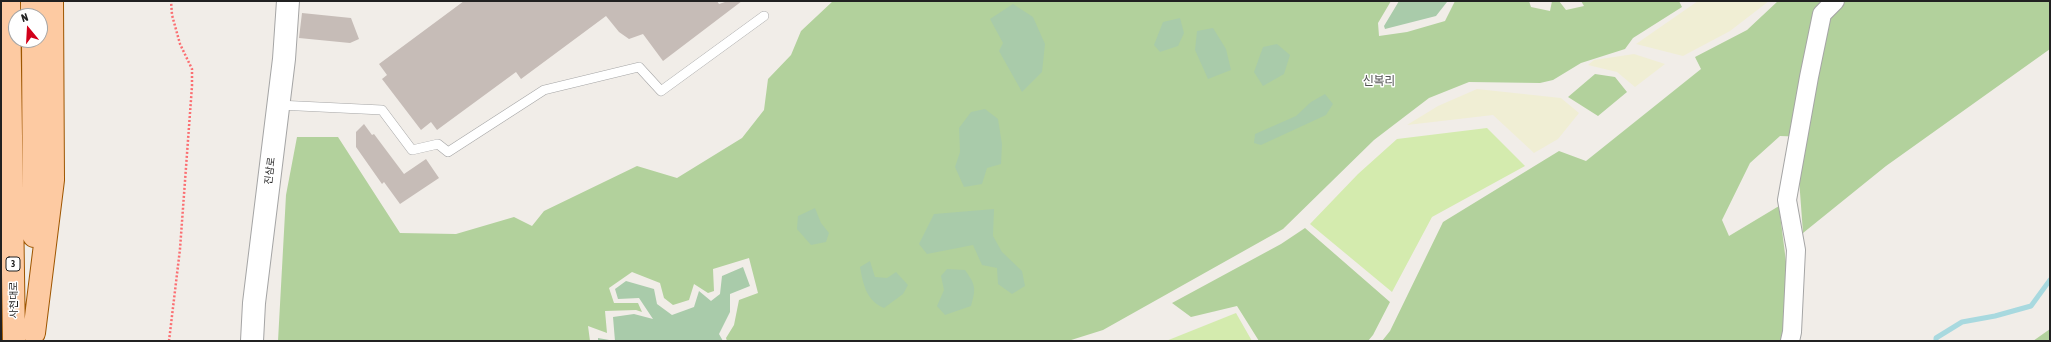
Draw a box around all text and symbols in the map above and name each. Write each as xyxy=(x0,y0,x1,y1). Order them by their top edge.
north arrow xyxy=(8,8,48,48)
text: N xyxy=(20,11,30,24)
district label: 신복리 xyxy=(1362,74,1396,88)
street label: 진삼로 xyxy=(262,157,278,185)
road number: 3 xyxy=(6,257,20,271)
street label: 사천대로 xyxy=(8,282,20,318)

